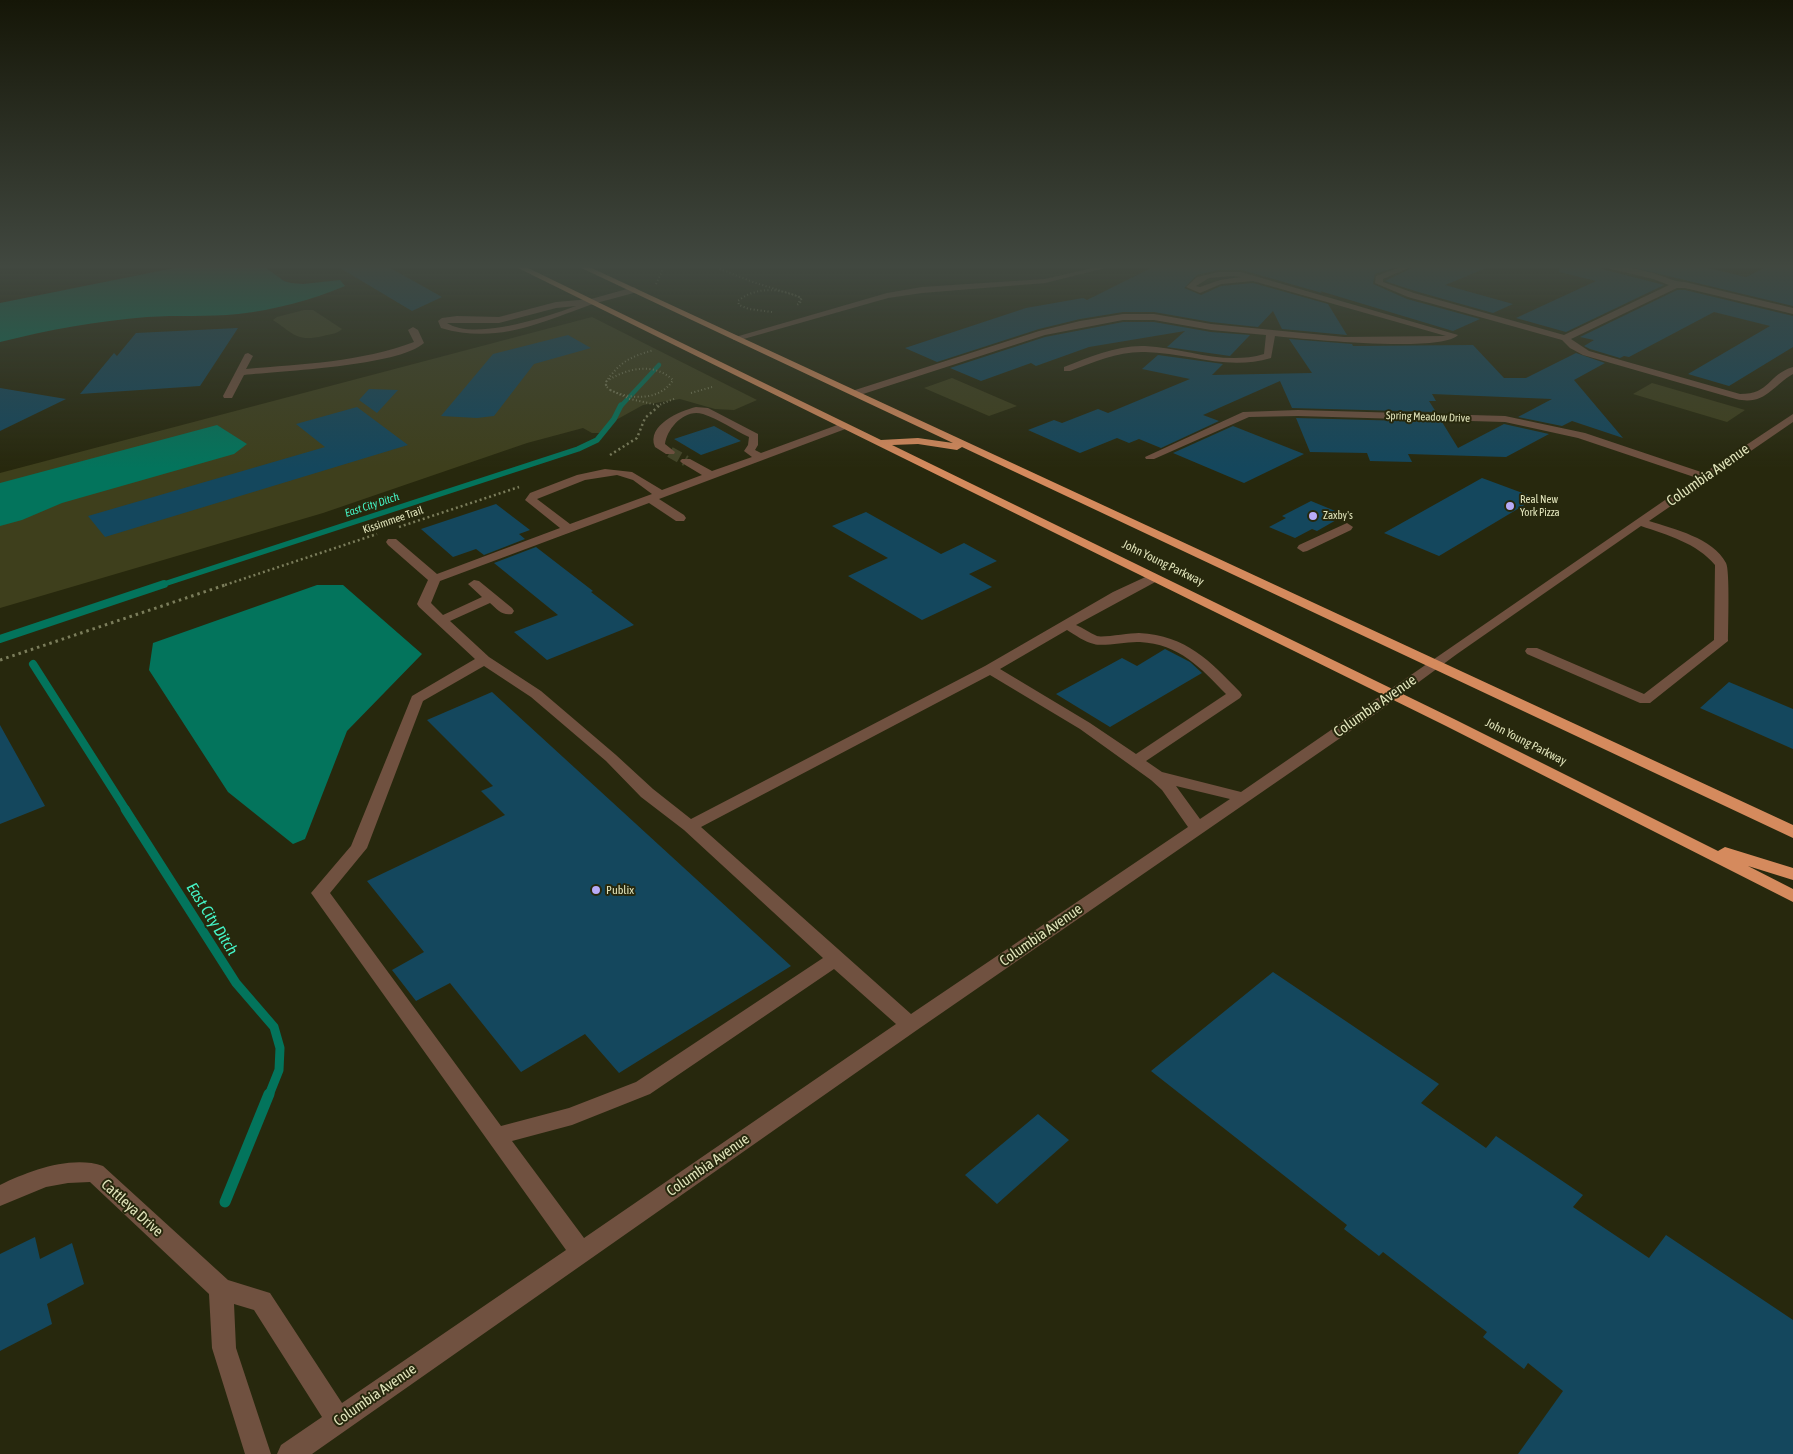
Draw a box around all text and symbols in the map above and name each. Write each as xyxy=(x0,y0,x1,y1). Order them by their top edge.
street label: Spring Meadow Drive xyxy=(1386,409,1470,425)
street label: Columbia Avenue xyxy=(1663,440,1753,510)
water label: East City Ditch xyxy=(343,490,401,520)
place label: Real New York Pizza xyxy=(1520,493,1560,519)
marker: Real New York Pizza xyxy=(1504,500,1516,512)
street label: Kissimmee Trail xyxy=(361,503,425,537)
place label: Zaxby's xyxy=(1323,509,1353,523)
marker: Zaxby's xyxy=(1307,510,1319,522)
street label: John Young Parkway xyxy=(1120,537,1206,589)
street label: Columbia Avenue xyxy=(1330,671,1420,741)
street label: John Young Parkway xyxy=(1483,715,1569,769)
water label: East City Ditch xyxy=(182,879,242,959)
place label: Publix xyxy=(606,883,634,897)
marker: Publix xyxy=(590,884,602,896)
street label: Columbia Avenue xyxy=(996,900,1086,970)
street label: Columbia Avenue xyxy=(663,1130,753,1200)
street label: Cattleya Drive xyxy=(97,1176,167,1240)
street label: Columbia Avenue xyxy=(330,1360,420,1430)

